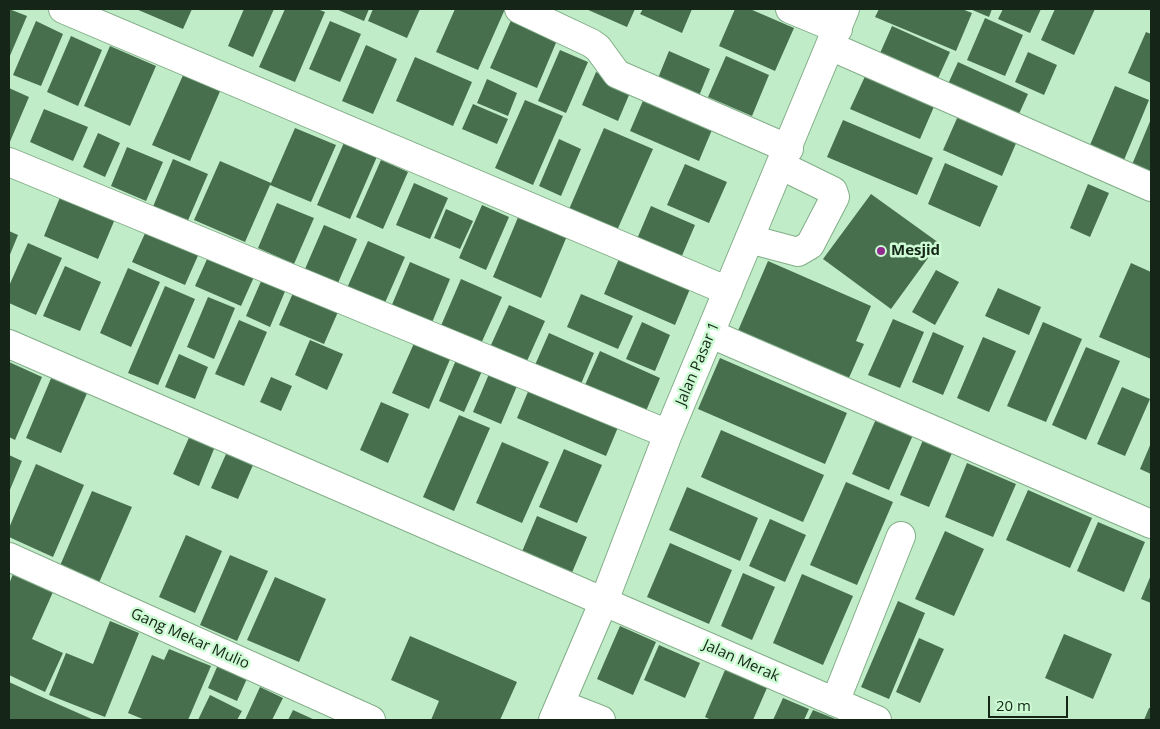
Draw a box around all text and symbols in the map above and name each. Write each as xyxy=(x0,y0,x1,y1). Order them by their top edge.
place label: Mesjid xyxy=(891,242,940,260)
marker: Mesjid xyxy=(875,245,887,257)
street label: Jalan Pasar 1 xyxy=(672,320,724,408)
street label: Gang Mekar Mulio xyxy=(128,605,252,673)
street label: Jalan Merak xyxy=(700,636,782,686)
scale bar xyxy=(990,686,1070,718)
text: 20 m xyxy=(996,695,1031,715)

